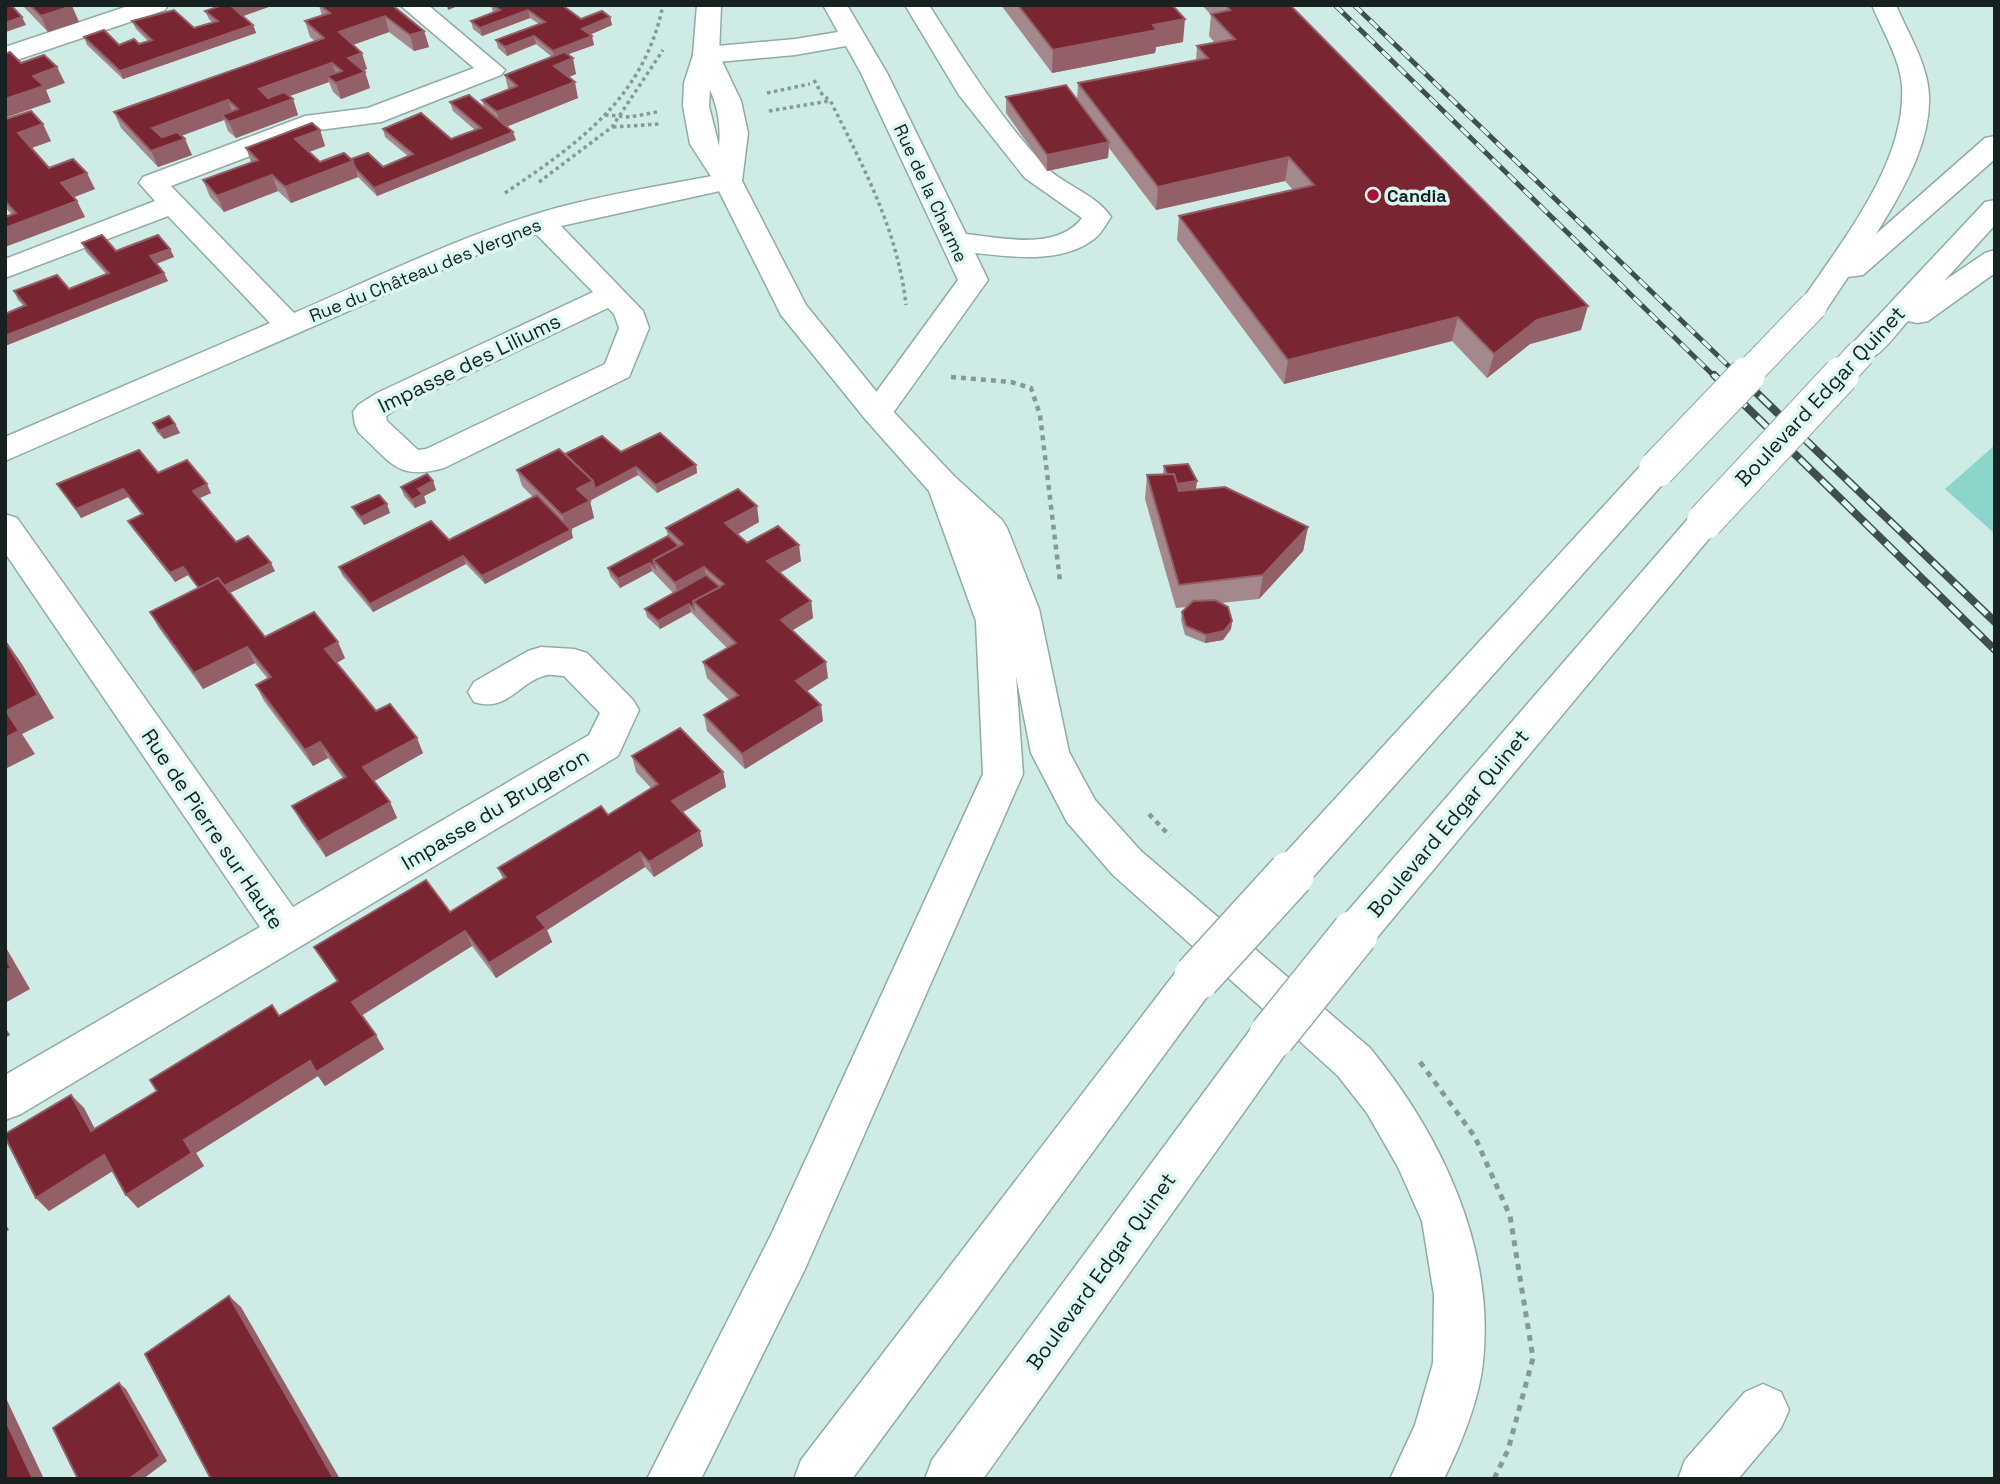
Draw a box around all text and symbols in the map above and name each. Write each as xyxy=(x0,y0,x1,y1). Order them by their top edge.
street label: Rue de la Charme xyxy=(889,120,973,266)
place label: Candia xyxy=(1387,184,1447,207)
marker: Candia xyxy=(1365,187,1381,203)
street label: Rue du Château des Vergnes xyxy=(306,213,544,327)
street label: Boulevard Edgar Quinet xyxy=(1729,300,1911,492)
street label: Impasse des Liliums xyxy=(373,307,565,419)
street label: Boulevard Edgar Quinet xyxy=(1361,723,1535,923)
street label: Rue de Pierre sur Haute xyxy=(136,724,290,934)
street label: Impasse du Brugeron xyxy=(396,742,594,876)
street label: Boulevard Edgar Quinet xyxy=(1020,1167,1182,1375)

